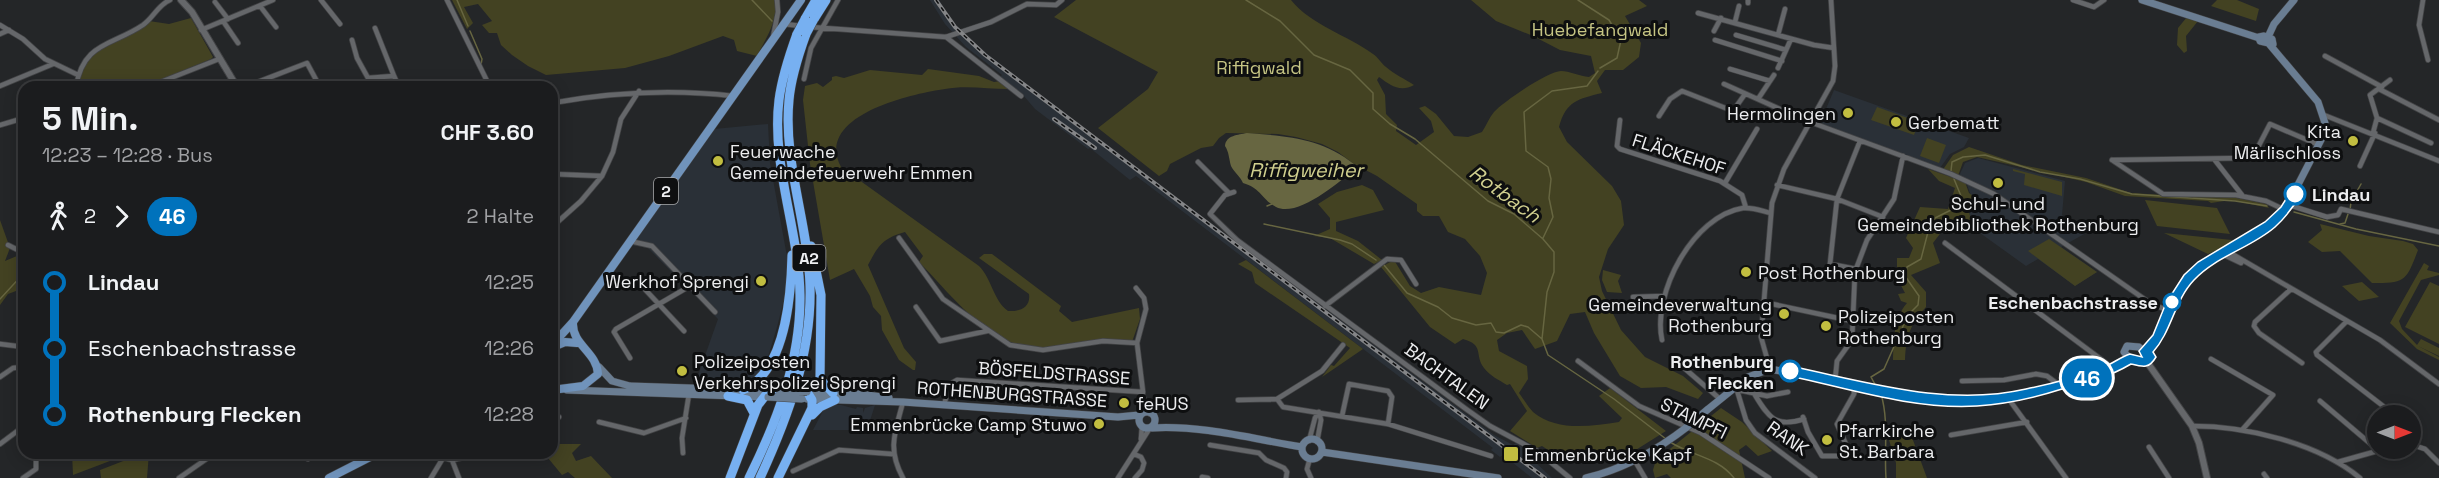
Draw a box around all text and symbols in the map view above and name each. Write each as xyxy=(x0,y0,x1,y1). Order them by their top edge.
park label: Huebefangwald xyxy=(1532,18,1668,41)
park label: Riffigwald xyxy=(1216,56,1302,79)
text: 5 Min. xyxy=(42,98,138,140)
place label: Hermolingen xyxy=(1727,102,1836,125)
marker: Hermolingen xyxy=(1841,106,1855,120)
place label: Gerbematt xyxy=(1908,111,1999,134)
marker: Gerbematt xyxy=(1889,115,1903,129)
text: CHF 3.60 xyxy=(440,118,534,146)
place label: Kita Märlischloss xyxy=(2234,120,2341,164)
street label: FLÄCKEHOF xyxy=(1629,128,1729,180)
marker: Kita Märlischloss xyxy=(2346,134,2360,148)
place label: Feuerwache Gemeindefeuerwehr Emmen xyxy=(730,140,973,184)
text: 12:23 – 12:28 · Bus xyxy=(42,142,213,168)
marker: Feuerwache Gemeindefeuerwehr Emmen xyxy=(711,154,725,168)
water label: Riffigweiher xyxy=(1249,157,1366,183)
water label: Rotbach xyxy=(1464,159,1546,229)
marker: Schul- und Gemeindebibliothek Rothenburg xyxy=(1991,176,2005,190)
road number: 2 xyxy=(654,178,678,204)
marker: Lindau xyxy=(2284,183,2306,205)
place label: Lindau xyxy=(2312,183,2370,206)
place label: Schul- und Gemeindebibliothek Rothenburg xyxy=(1857,192,2139,236)
icon: walk xyxy=(42,200,75,233)
icon: forward xyxy=(105,200,138,233)
text: 2 xyxy=(84,203,96,229)
text: 46 xyxy=(159,203,185,230)
text: 2 Halte xyxy=(467,203,534,229)
road number: A2 xyxy=(792,245,826,271)
place label: Post Rothenburg xyxy=(1758,261,1906,284)
marker: Post Rothenburg xyxy=(1739,265,1753,279)
text: Lindau xyxy=(88,268,159,296)
text: 12:25 xyxy=(484,269,534,295)
place label: Werkhof Sprengi xyxy=(605,270,749,293)
marker: Werkhof Sprengi xyxy=(754,274,768,288)
place label: Eschenbachstrasse xyxy=(1988,291,2158,314)
place label: Gemeindeverwaltung Rothenburg xyxy=(1588,293,1772,337)
marker: Eschenbachstrasse xyxy=(2163,293,2181,311)
place label: Polizeiposten Rothenburg xyxy=(1838,305,1954,349)
marker: Gemeindeverwaltung Rothenburg xyxy=(1777,307,1791,321)
marker: Polizeiposten Rothenburg xyxy=(1819,319,1833,333)
text: Eschenbachstrasse xyxy=(88,334,296,362)
text: 12:26 xyxy=(484,335,534,361)
street label: BACHTALEN xyxy=(1400,338,1494,414)
place label: Polizeiposten Verkehrspolizei Sprengi xyxy=(694,350,896,394)
place label: Rothenburg Flecken xyxy=(1670,350,1774,394)
street label: BÖSFELDSTRASSE xyxy=(977,356,1131,390)
line badge: 46 xyxy=(2060,358,2114,398)
marker: Rothenburg Flecken xyxy=(1779,360,1801,382)
marker: Polizeiposten Verkehrspolizei Sprengi xyxy=(675,364,689,378)
text: 46 xyxy=(2074,365,2100,392)
street label: ROTHENBURGSTRASSE xyxy=(916,376,1108,412)
place label: feRUS xyxy=(1136,392,1189,415)
street label: STAMPFI xyxy=(1657,392,1731,444)
marker: feRUS xyxy=(1117,396,1131,410)
text: Rothenburg Flecken xyxy=(88,400,302,428)
text: 12:28 xyxy=(484,401,534,427)
north arrow xyxy=(2367,405,2421,459)
map controls xyxy=(2367,405,2421,459)
place label: Emmenbrücke Camp Stuwo xyxy=(850,413,1087,436)
street label: RANK xyxy=(1763,415,1813,461)
marker: Emmenbrücke Camp Stuwo xyxy=(1092,417,1106,431)
place label: Pfarrkirche St. Barbara xyxy=(1839,419,1935,463)
marker: Pfarrkirche St. Barbara xyxy=(1820,433,1834,447)
place label: Emmenbrücke Kapf xyxy=(1524,443,1692,466)
marker: Emmenbrücke Kapf xyxy=(1502,445,1520,463)

